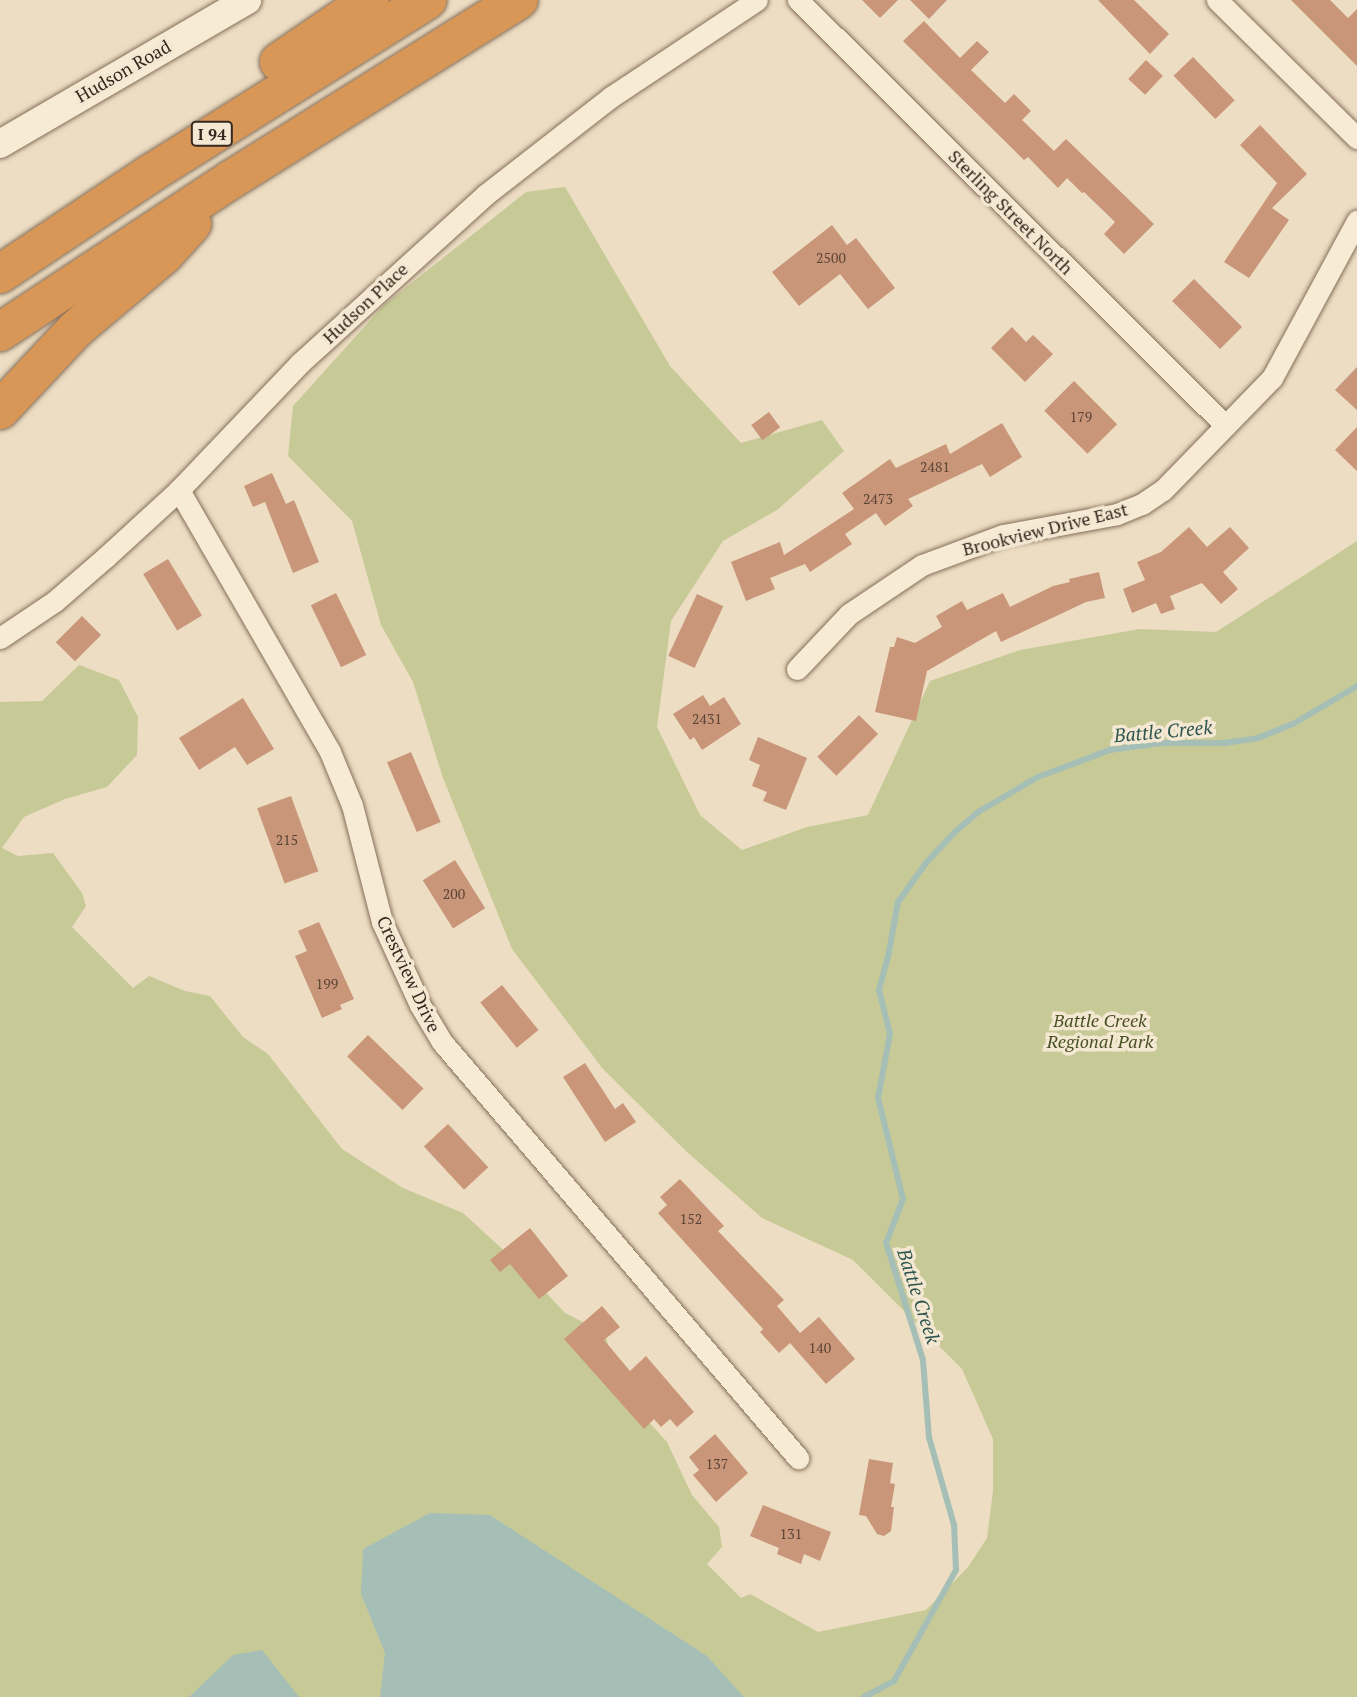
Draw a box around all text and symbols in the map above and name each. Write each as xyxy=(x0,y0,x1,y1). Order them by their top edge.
street label: Hudson Road xyxy=(72,35,174,107)
road number: I 94 xyxy=(189,122,235,146)
street label: Sterling Street North xyxy=(944,145,1078,279)
house number: 2500 xyxy=(816,250,846,266)
street label: Hudson Place xyxy=(318,258,412,348)
house number: 179 xyxy=(1070,409,1092,425)
house number: 2481 xyxy=(920,459,950,475)
house number: 2473 xyxy=(863,491,893,507)
street label: Brookview Drive East xyxy=(960,498,1130,560)
house number: 2431 xyxy=(692,711,722,727)
water label: Battle Creek xyxy=(1113,715,1213,747)
house number: 215 xyxy=(276,832,298,848)
house number: 200 xyxy=(443,886,465,902)
street label: Crestview Drive xyxy=(373,912,445,1036)
house number: 199 xyxy=(316,976,338,992)
park label: Battle Creek Regional Park xyxy=(1047,1010,1153,1052)
house number: 152 xyxy=(680,1211,702,1227)
water label: Battle Creek xyxy=(893,1246,945,1346)
house number: 140 xyxy=(809,1340,831,1356)
house number: 137 xyxy=(706,1456,728,1472)
house number: 131 xyxy=(780,1526,802,1542)

